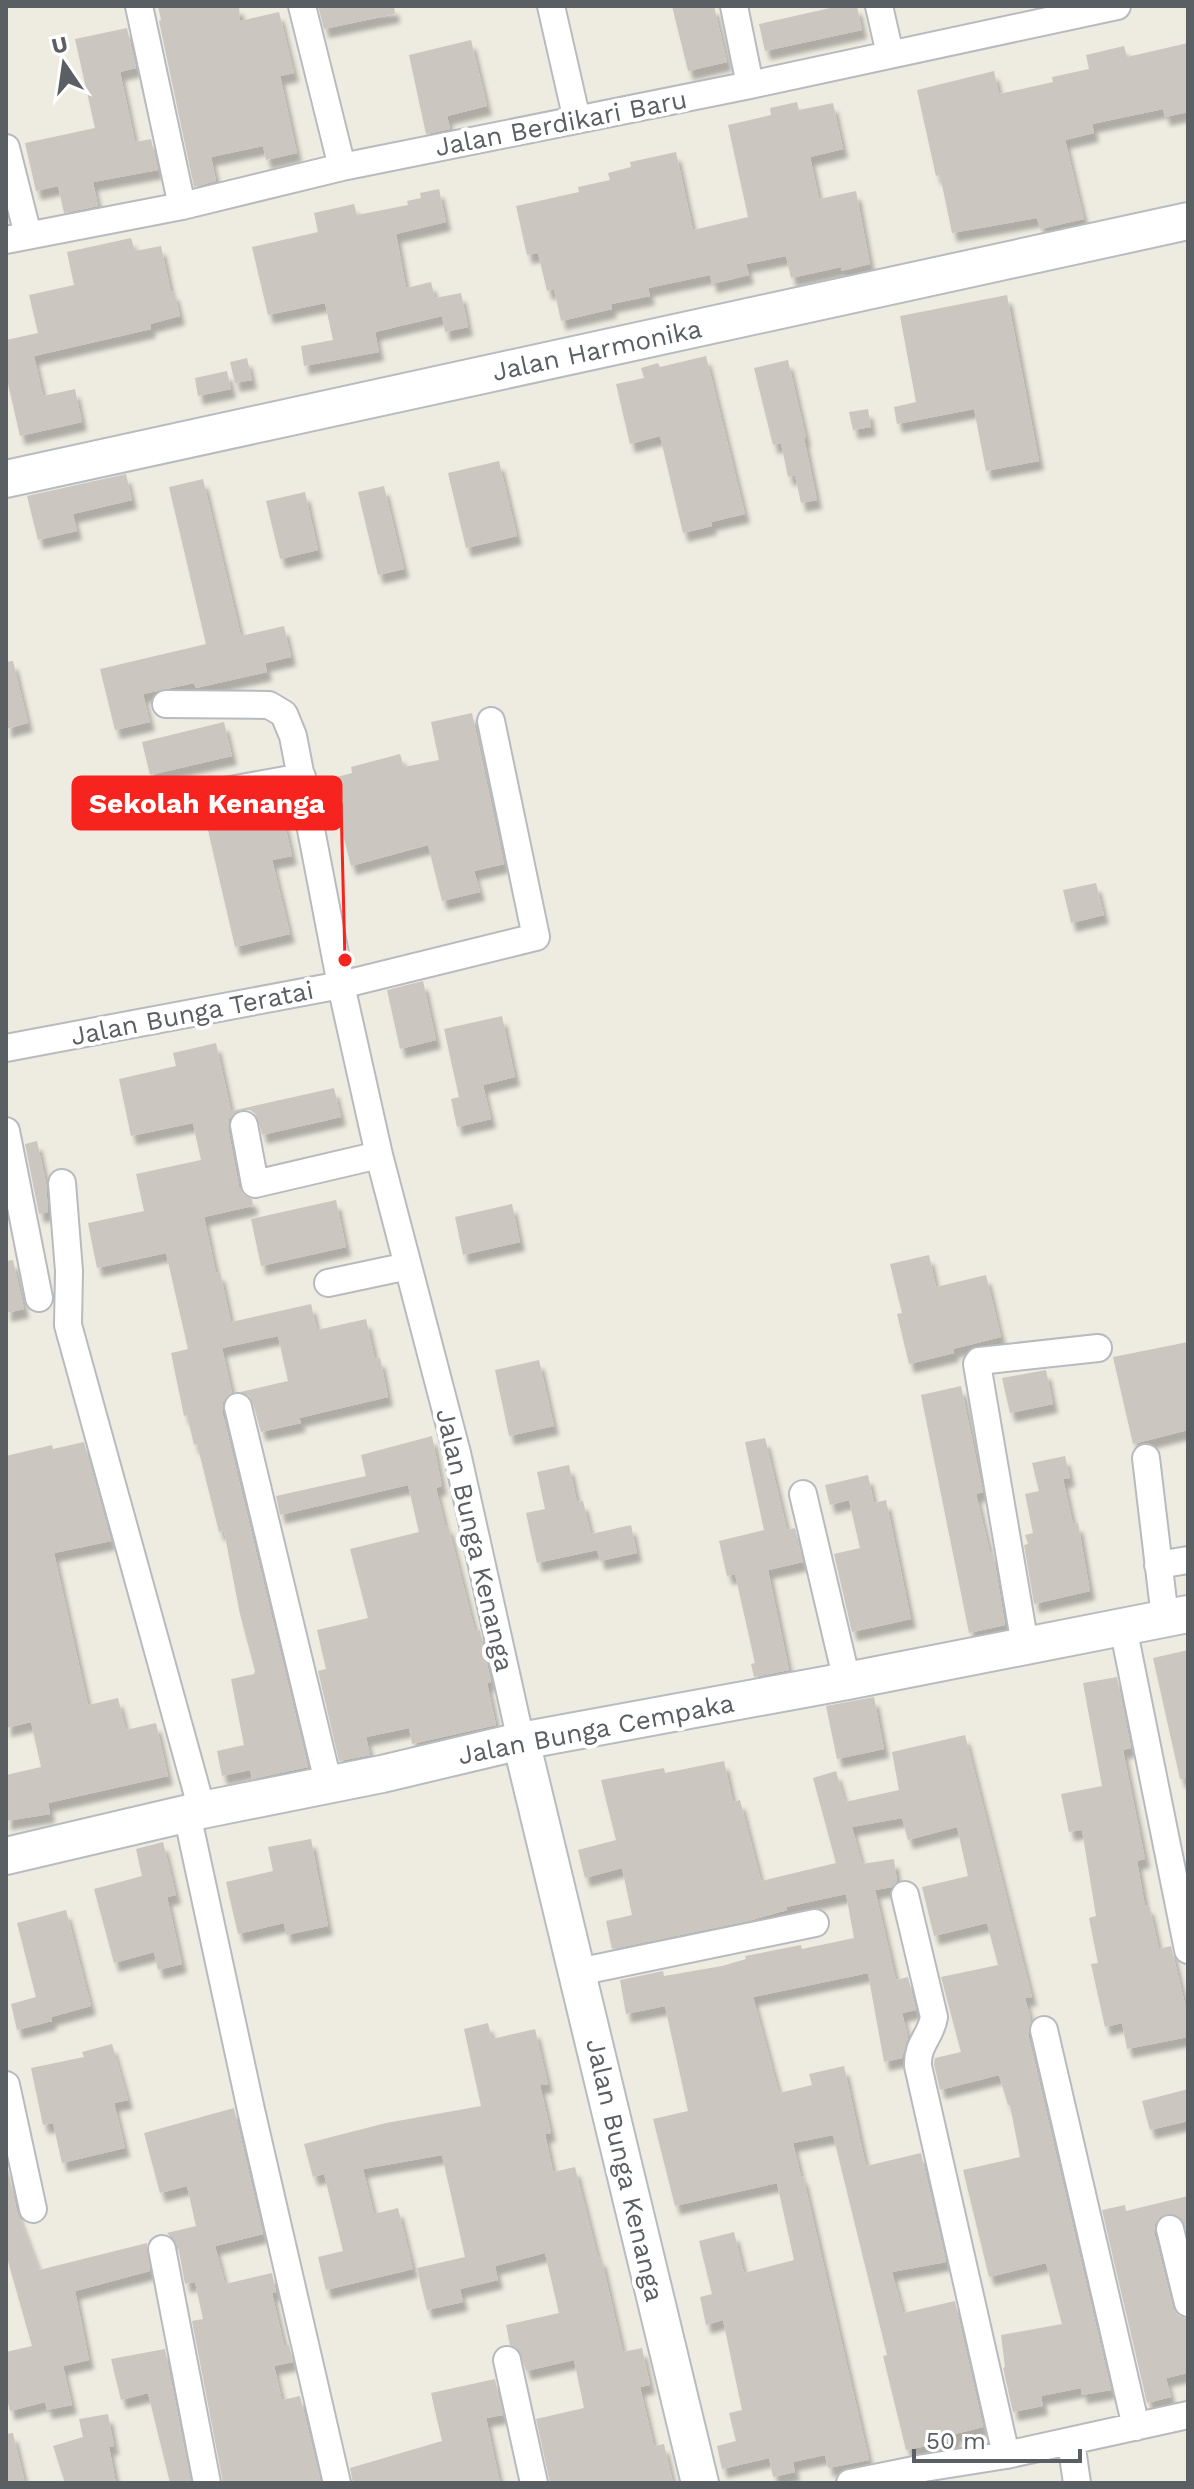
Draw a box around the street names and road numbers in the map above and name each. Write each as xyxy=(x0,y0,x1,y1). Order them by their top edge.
street label: Jalan Berdikari Baru xyxy=(433,84,689,162)
street label: Jalan Harmonika xyxy=(489,313,705,387)
street label: Jalan Bunga Teratai xyxy=(68,975,316,1051)
street label: Jalan Bunga Kenanga xyxy=(430,1406,520,1675)
street label: Jalan Bunga Cempaka xyxy=(456,1687,737,1770)
street label: Jalan Bunga Kenanga xyxy=(580,2036,670,2305)

